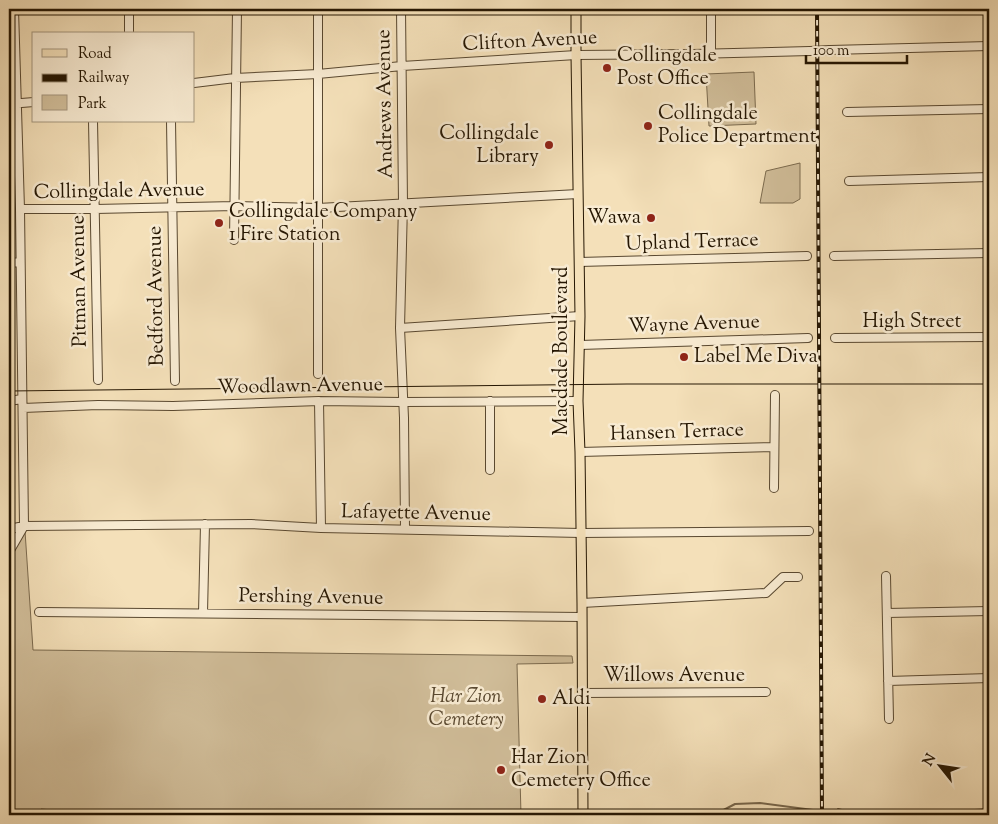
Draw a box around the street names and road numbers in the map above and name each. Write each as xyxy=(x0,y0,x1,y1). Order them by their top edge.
street label: Clifton Avenue xyxy=(462,24,598,60)
street label: Andrews Avenue xyxy=(370,29,402,179)
street label: Collingdale Avenue xyxy=(33,176,205,208)
street label: Pitman Avenue xyxy=(64,215,96,347)
street label: Bedford Avenue xyxy=(141,225,173,367)
street label: Upland Terrace xyxy=(625,226,759,260)
street label: Macdade Boulevard xyxy=(548,267,577,435)
street label: Wayne Avenue xyxy=(628,308,760,342)
street label: High Street xyxy=(863,308,962,337)
street label: Woodlawn Avenue xyxy=(217,371,383,403)
street label: Hansen Terrace xyxy=(610,416,744,450)
street label: Lafayette Avenue xyxy=(341,498,491,530)
street label: Pershing Avenue xyxy=(238,582,384,614)
street label: Willows Avenue xyxy=(603,662,745,691)

